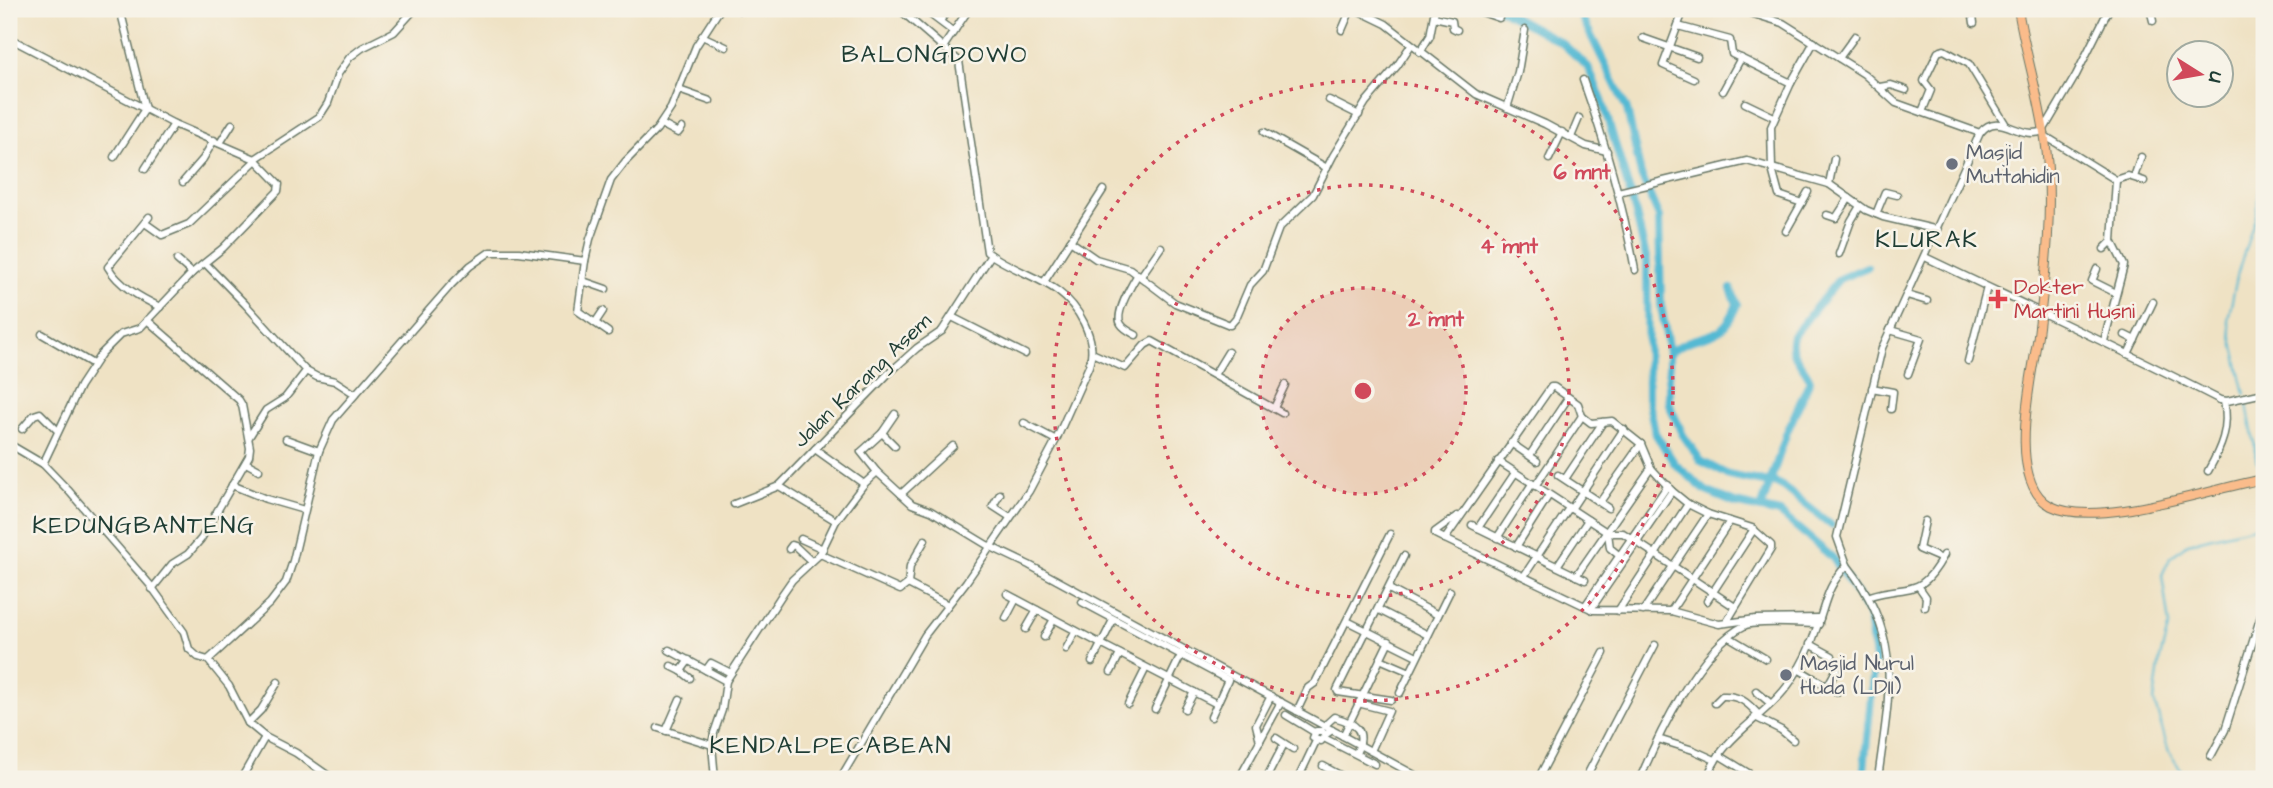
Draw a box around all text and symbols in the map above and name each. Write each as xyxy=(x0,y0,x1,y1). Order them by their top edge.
district label: BALONGDOWO xyxy=(841,38,1029,72)
north arrow xyxy=(2164,38,2234,108)
text: U xyxy=(2201,69,2229,85)
place label: Masjid Muttahidin xyxy=(1966,138,2060,191)
marker: Masjid Muttahidin xyxy=(1944,156,1960,172)
text: 6 mnt xyxy=(1554,158,1611,187)
district label: KLURAK xyxy=(1875,223,1979,257)
text: 4 mnt xyxy=(1480,232,1539,261)
place label: Dokter Martini Husni xyxy=(2014,273,2135,326)
marker: Dokter Martini Husni xyxy=(1988,289,2008,309)
text: 2 mnt xyxy=(1407,305,1464,334)
street label: Jalan Karang Asem xyxy=(787,306,940,455)
centre of rings xyxy=(1351,379,1375,403)
district label: KEDUNGBANTENG xyxy=(32,509,256,543)
place label: Masjid Nurul Huda (LDII) xyxy=(1800,649,1914,702)
marker: Masjid Nurul Huda (LDII) xyxy=(1778,667,1794,683)
district label: KENDALPECABEAN xyxy=(710,729,952,763)

